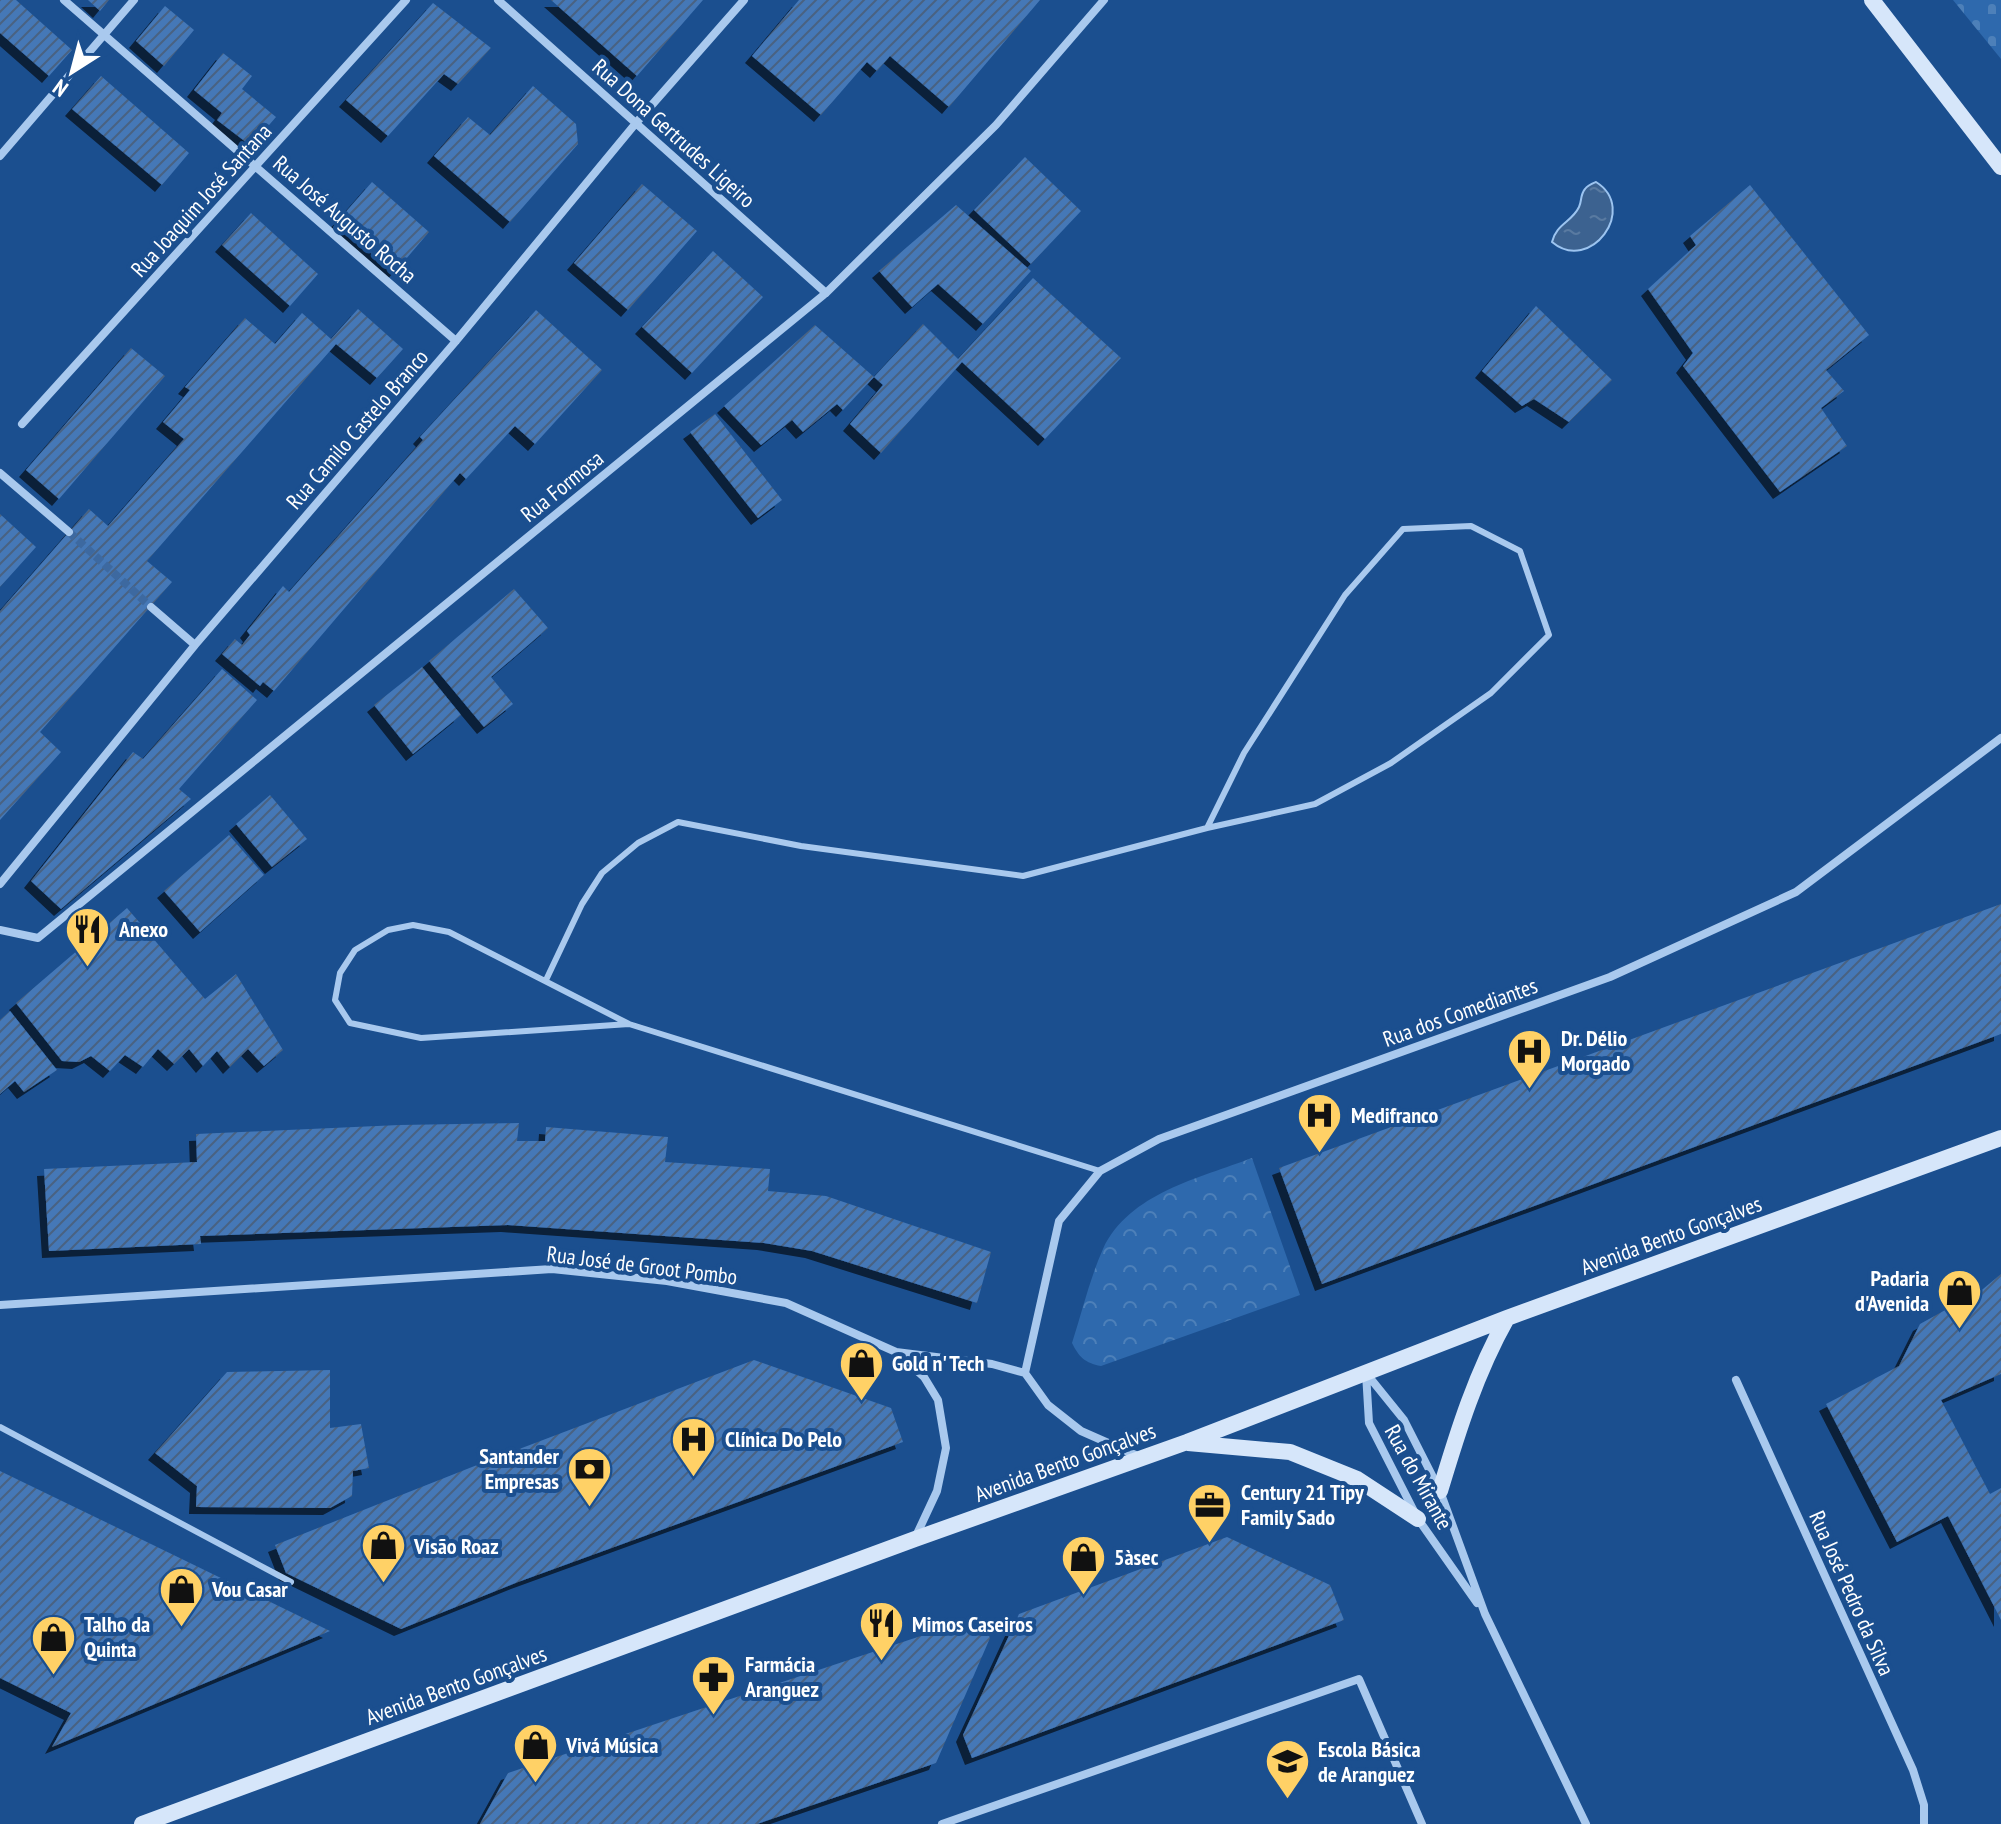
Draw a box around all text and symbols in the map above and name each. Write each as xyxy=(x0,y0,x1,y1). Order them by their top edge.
north arrow xyxy=(32,32,112,112)
street label: Rua Dona Gertrudes Ligeiro xyxy=(587,53,761,213)
text: N xyxy=(47,73,73,103)
street label: Rua Joaquim José Santana xyxy=(125,117,277,283)
street label: Rua José Augusto Rocha xyxy=(268,149,422,289)
street label: Rua Camilo Castelo Branco xyxy=(280,343,434,515)
street label: Rua Formosa xyxy=(515,444,609,528)
restaurant icon: Anexo xyxy=(64,905,112,968)
place label: Anexo xyxy=(118,915,168,943)
street label: Rua dos Comediantes xyxy=(1379,971,1541,1053)
place label: Dr. Délio Morgado xyxy=(1561,1024,1630,1077)
hospital icon: Dr. Délio Morgado xyxy=(1506,1027,1554,1090)
hospital icon: Medifranco xyxy=(1296,1091,1344,1154)
place label: Medifranco xyxy=(1351,1101,1438,1129)
street label: Avenida Bento Gonçalves xyxy=(1577,1189,1765,1281)
street label: Rua José de Groot Pombo xyxy=(545,1239,739,1291)
place label: Padaria d'Avenida xyxy=(1855,1264,1929,1317)
shop icon: Padaria d'Avenida xyxy=(1936,1267,1984,1330)
shop icon: Gold n' Tech xyxy=(837,1339,885,1402)
place label: Gold n' Tech xyxy=(892,1349,985,1377)
hospital icon: Clínica Do Pelo xyxy=(670,1415,718,1478)
street label: Avenida Bento Gonçalves xyxy=(971,1416,1159,1508)
street label: Rua do Mirante xyxy=(1379,1420,1459,1534)
place label: Clínica Do Pelo xyxy=(725,1425,842,1453)
place label: Santander Empresas xyxy=(479,1442,560,1495)
bank icon: Santander Empresas xyxy=(566,1445,614,1508)
place label: Century 21 Tipy Family Sado xyxy=(1241,1478,1365,1531)
office icon: Century 21 Tipy Family Sado xyxy=(1186,1481,1234,1544)
street label: Rua José Pedro da Silva xyxy=(1803,1506,1901,1680)
shop icon: Visão Roaz xyxy=(359,1522,407,1585)
place label: Visão Roaz xyxy=(413,1532,499,1560)
shop icon: 5àsec xyxy=(1059,1533,1107,1596)
place label: 5àsec xyxy=(1114,1543,1159,1571)
shop icon: Vou Casar xyxy=(157,1565,205,1628)
place label: Vou Casar xyxy=(211,1575,288,1603)
restaurant icon: Mimos Caseiros xyxy=(857,1600,905,1663)
place label: Talho da Quinta xyxy=(84,1610,150,1663)
place label: Mimos Caseiros xyxy=(912,1610,1033,1638)
shop icon: Talho da Quinta xyxy=(29,1613,77,1676)
street label: Avenida Bento Gonçalves xyxy=(362,1639,550,1731)
place label: Farmácia Aranguez xyxy=(744,1650,819,1703)
pharmacy icon: Farmácia Aranguez xyxy=(690,1653,738,1716)
shop icon: Vivá Música xyxy=(511,1721,559,1784)
place label: Vivá Música xyxy=(565,1731,658,1759)
place label: Escola Básica de Aranguez xyxy=(1318,1735,1421,1788)
school or university icon: Escola Básica de Aranguez xyxy=(1263,1738,1311,1801)

